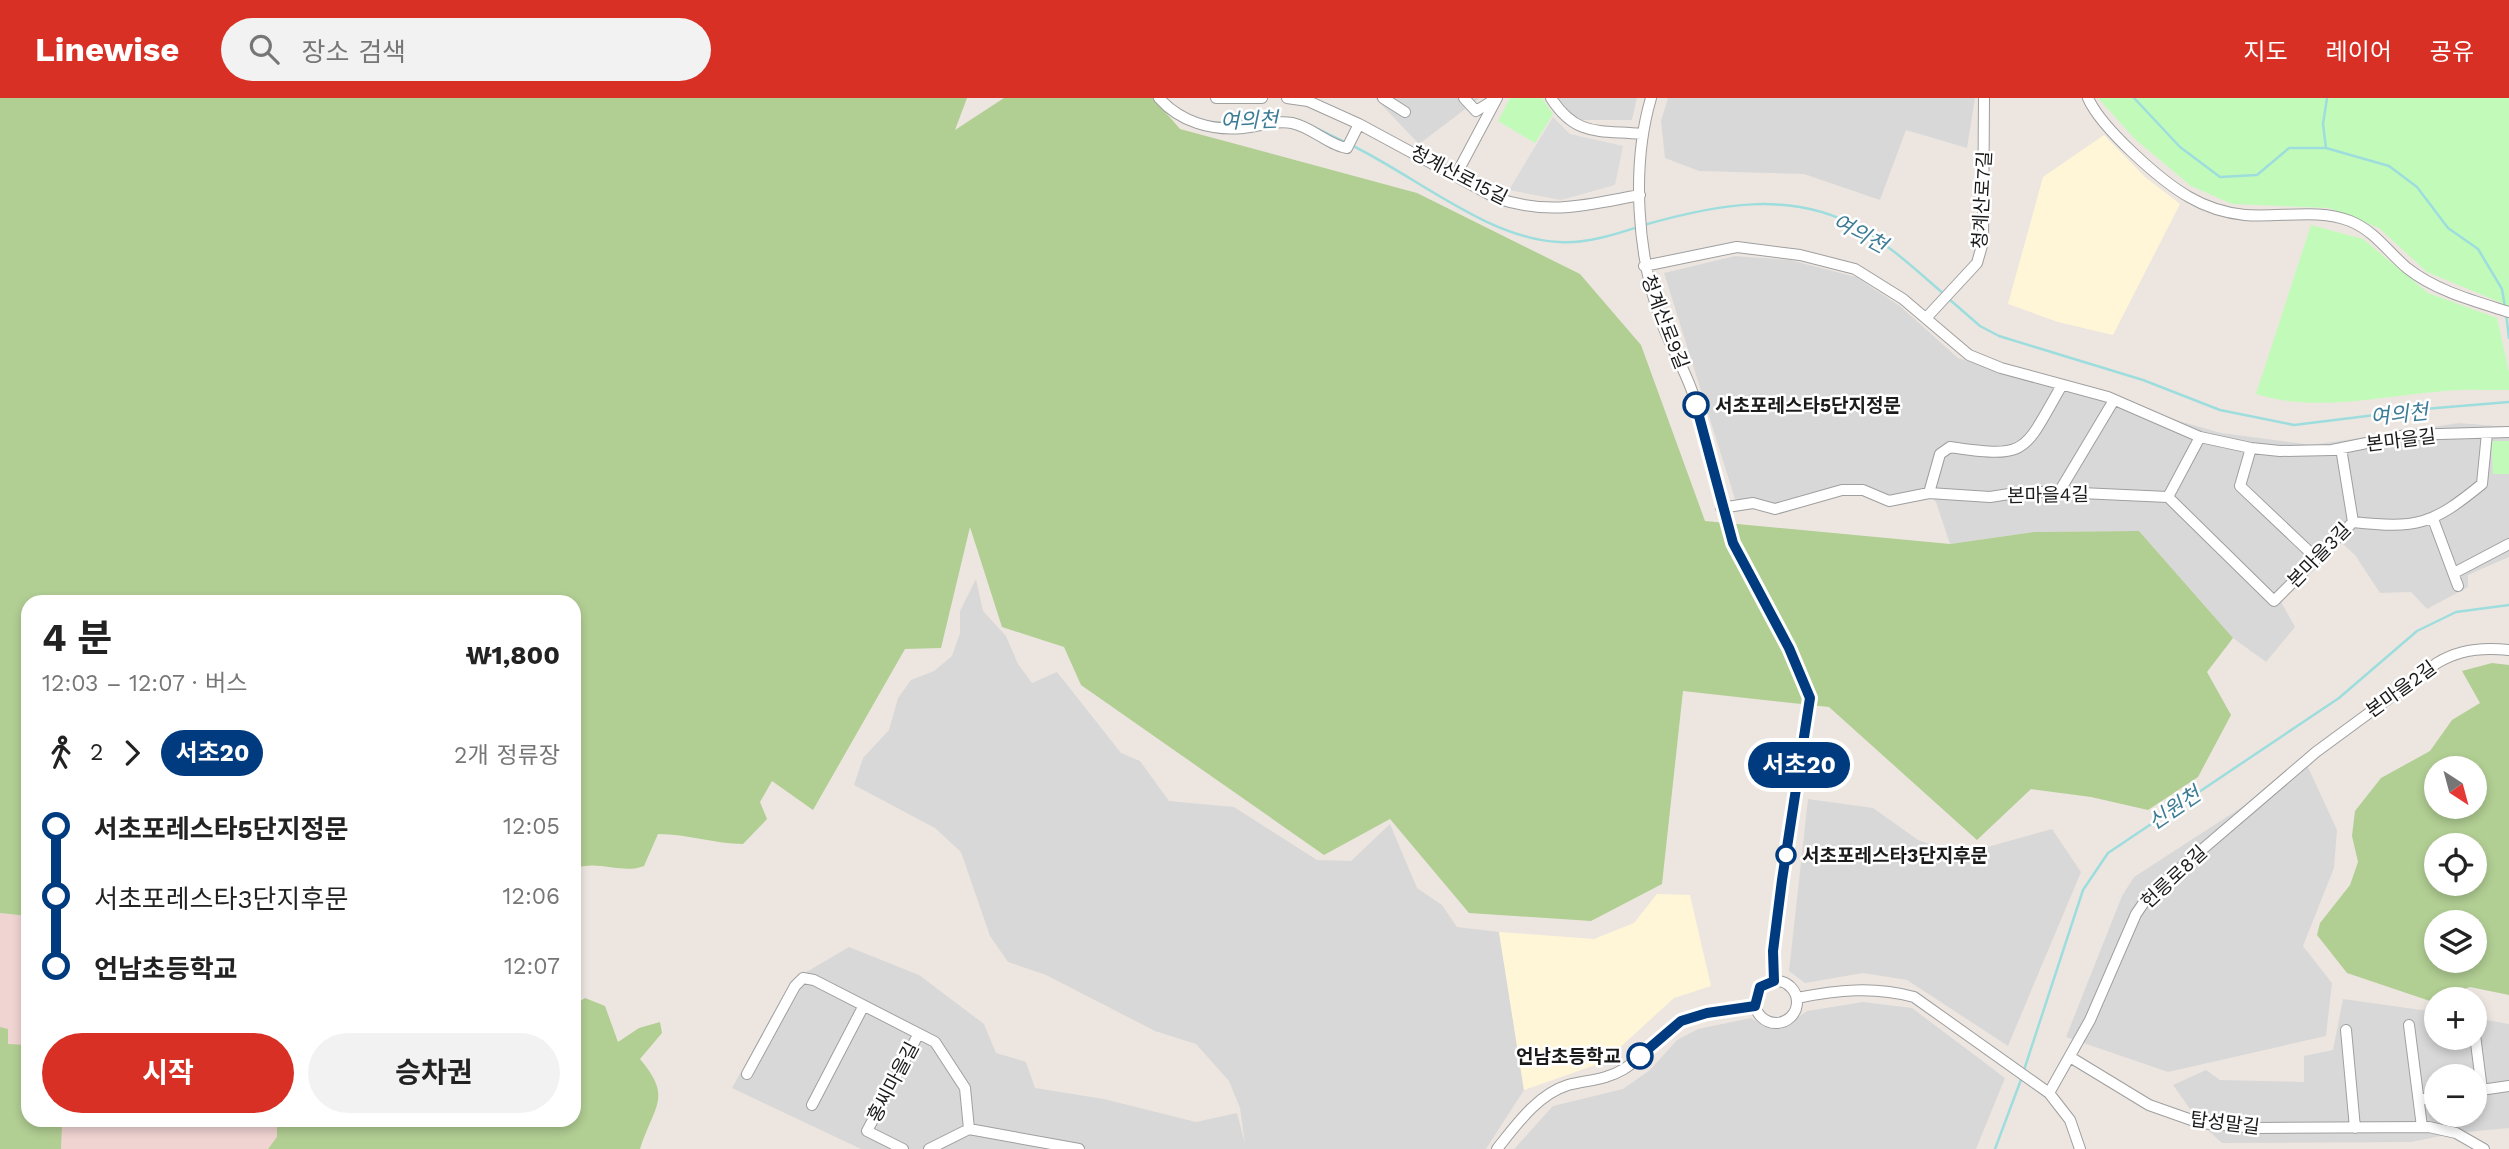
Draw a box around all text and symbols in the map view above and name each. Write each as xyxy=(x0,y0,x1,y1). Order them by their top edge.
search box xyxy=(221,18,711,81)
text: Linewise xyxy=(35,30,179,69)
icon: search xyxy=(245,30,283,68)
text: 장소 검색 xyxy=(301,37,406,67)
text: 지도 xyxy=(2243,38,2288,66)
text: 레이어 xyxy=(2326,38,2392,66)
text: 공유 xyxy=(2430,38,2474,66)
water label: 여의천 xyxy=(1220,106,1281,134)
street label: 청계산로15길 xyxy=(1407,141,1511,209)
street label: 청계산로7길 xyxy=(1968,150,1996,250)
water label: 여의천 xyxy=(1829,208,1894,259)
street label: 청계산로9길 xyxy=(1637,272,1693,372)
marker: 서초포레스타5단지정문 xyxy=(1683,392,1709,418)
place label: 서초포레스타5단지정문 xyxy=(1715,394,1901,417)
water label: 여의천 xyxy=(2369,398,2432,429)
street label: 본마을길 xyxy=(2365,424,2437,456)
street label: 본마을4길 xyxy=(2007,483,2089,507)
street label: 본마을3길 xyxy=(2283,518,2355,592)
text: 4 분 xyxy=(42,616,112,660)
text: ₩1,800 xyxy=(466,640,560,670)
street label: 본마을2길 xyxy=(2361,656,2441,722)
text: 12:03 – 12:07 · 버스 xyxy=(42,670,247,697)
icon: walk xyxy=(42,734,80,772)
icon: forward xyxy=(113,734,151,772)
text: 2 xyxy=(90,739,103,766)
text: 서초20 xyxy=(175,739,249,767)
text: 2개 정류장 xyxy=(454,742,560,769)
line badge: 서초20 xyxy=(1750,742,1848,788)
text: 서초20 xyxy=(1762,751,1836,779)
north arrow xyxy=(2424,756,2487,819)
map controls xyxy=(2424,756,2487,1127)
water label: 신원천 xyxy=(2143,780,2207,835)
text: 12:05 xyxy=(503,813,560,840)
text: 서초포레스타5단지정문 xyxy=(94,814,348,844)
button: locate xyxy=(2424,833,2487,896)
street label: 헌릉로8길 xyxy=(2136,841,2212,913)
place label: 서초포레스타3단지후문 xyxy=(1802,844,1988,867)
marker: 서초포레스타3단지후문 xyxy=(1776,845,1796,865)
text: 12:06 xyxy=(503,883,560,910)
text: 서초포레스타3단지후문 xyxy=(94,884,348,914)
button: layers xyxy=(2424,910,2487,973)
text: 12:07 xyxy=(504,953,560,980)
text: 언남초등학교 xyxy=(94,954,238,984)
button: + xyxy=(2424,987,2487,1050)
button: 시작 xyxy=(42,1033,294,1113)
button: 승차권 xyxy=(308,1033,560,1113)
street label: 홍씨마을길 xyxy=(862,1038,924,1126)
marker: 언남초등학교 xyxy=(1627,1043,1653,1069)
place label: 언남초등학교 xyxy=(1516,1045,1621,1068)
button: − xyxy=(2424,1064,2487,1127)
street label: 탑성말길 xyxy=(2189,1107,2261,1139)

